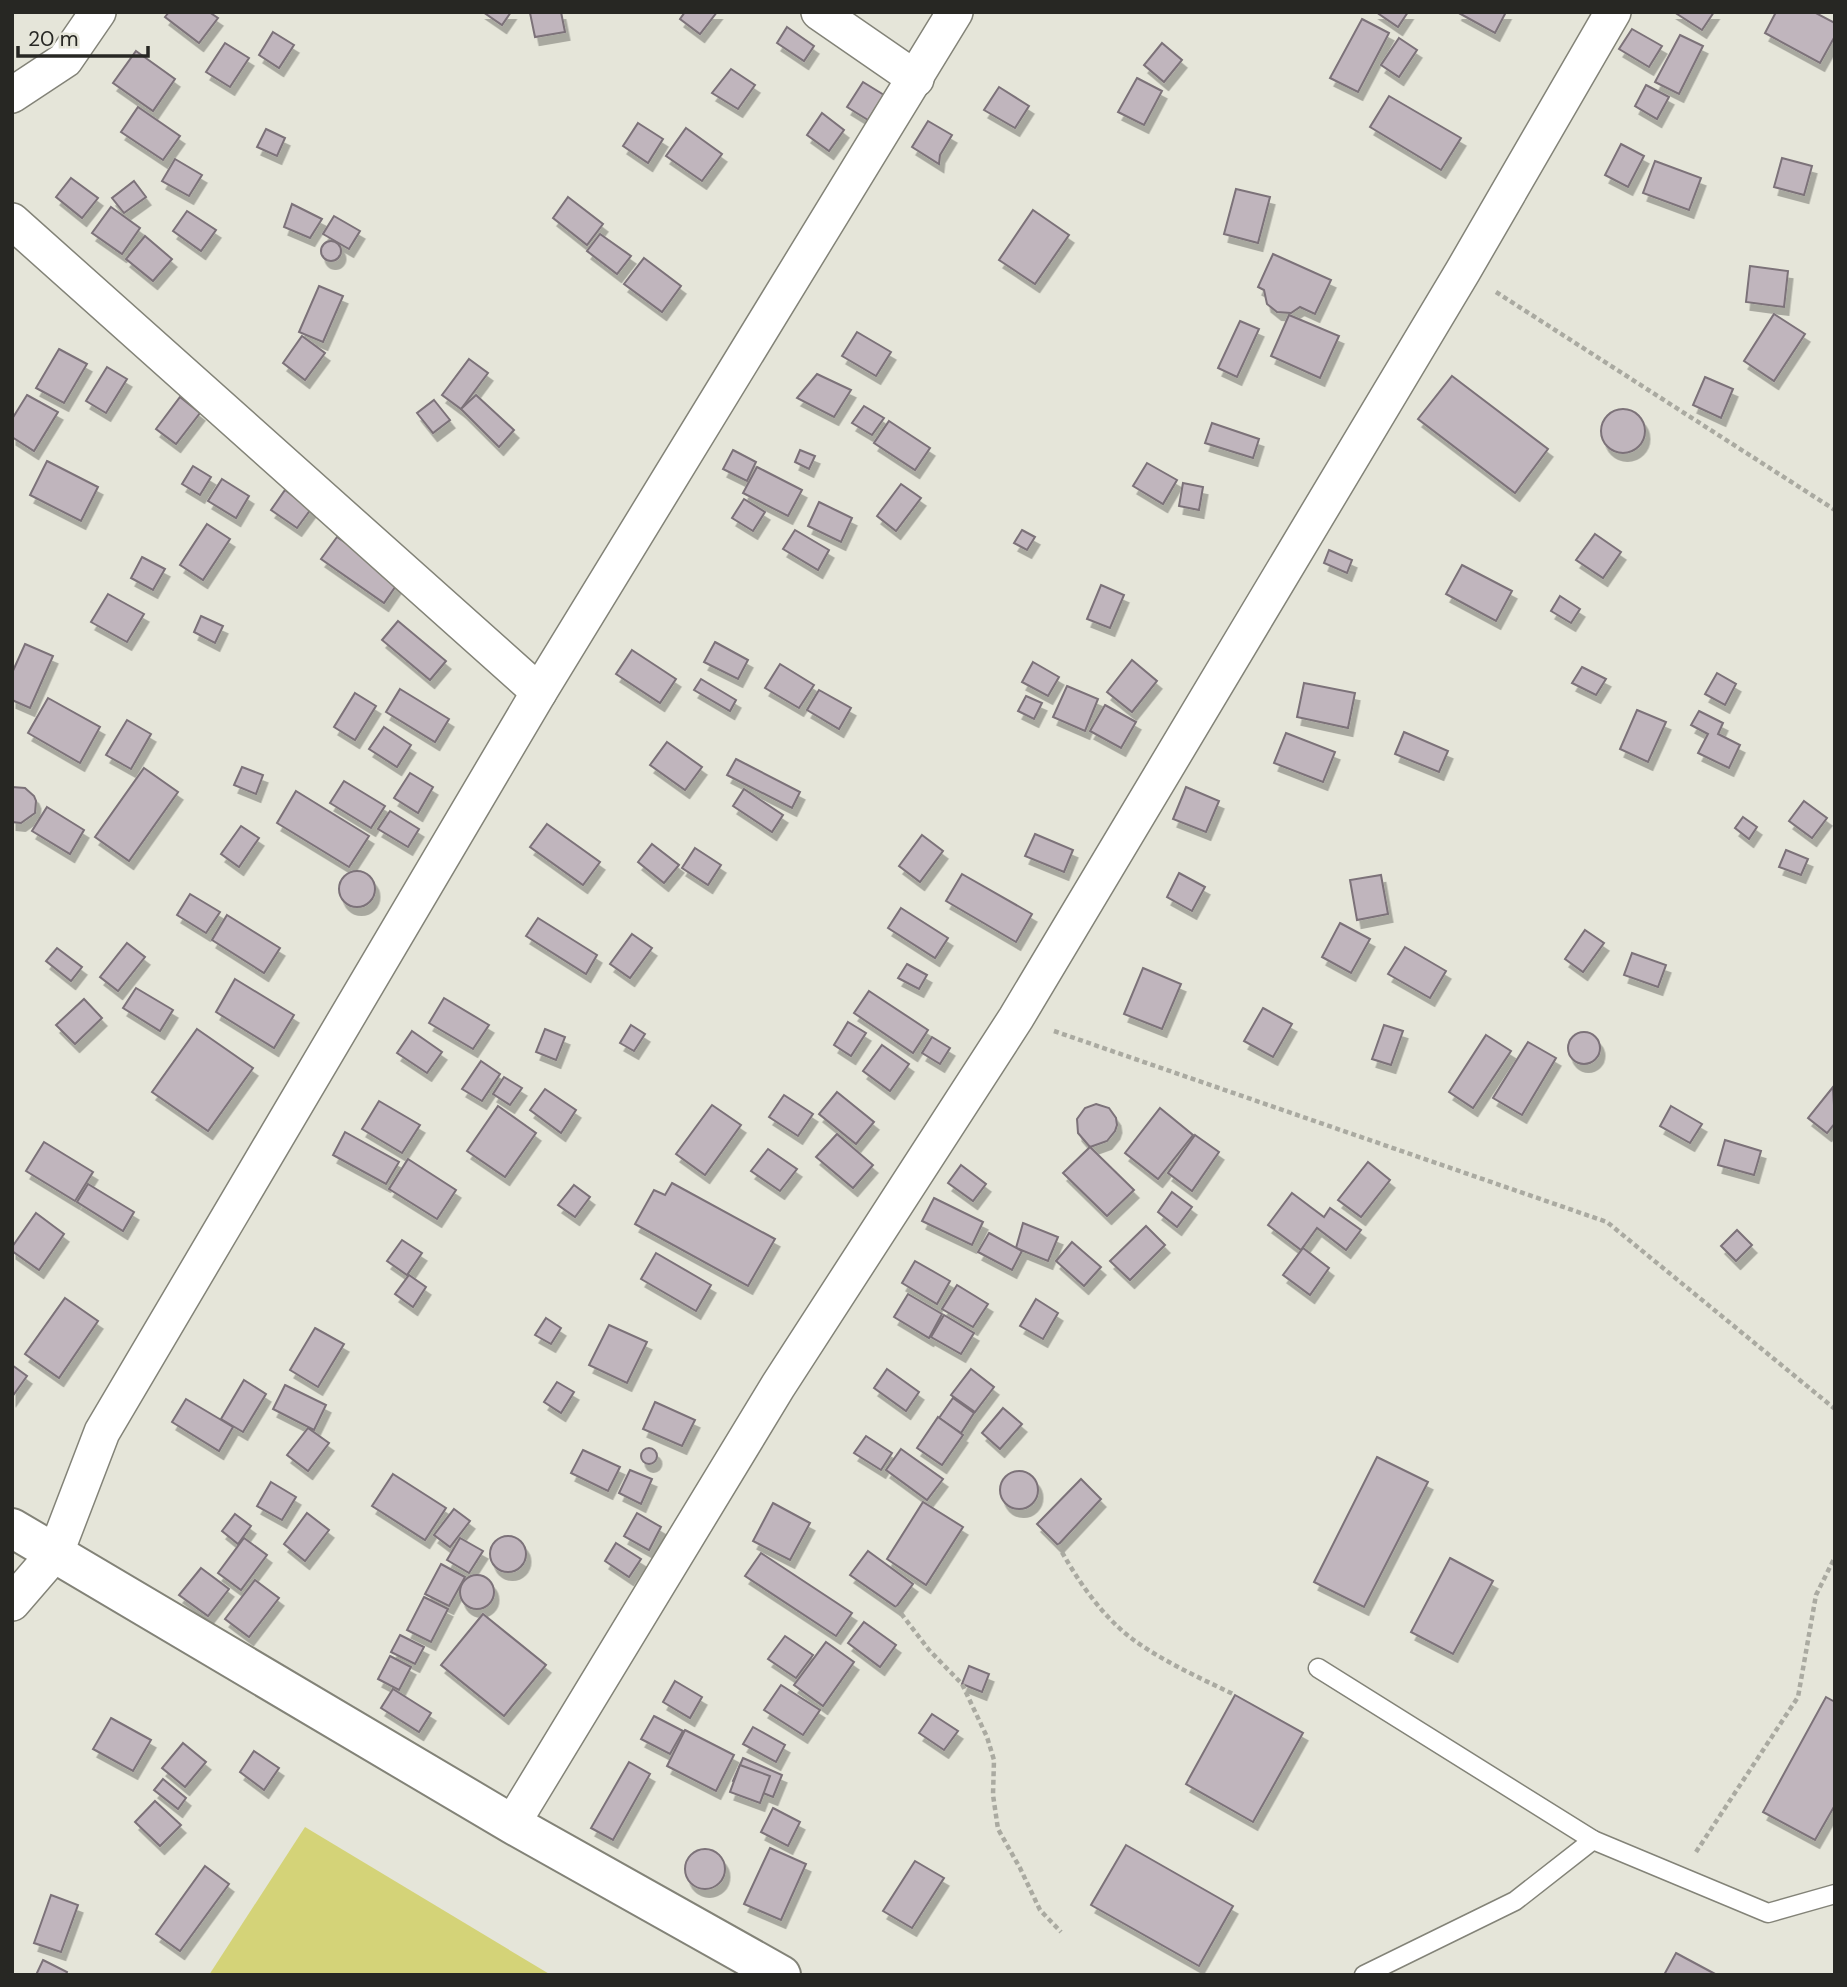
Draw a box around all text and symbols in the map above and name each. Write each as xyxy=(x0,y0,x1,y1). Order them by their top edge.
scale bar xyxy=(18,14,147,58)
text: 20 m xyxy=(28,25,79,53)

